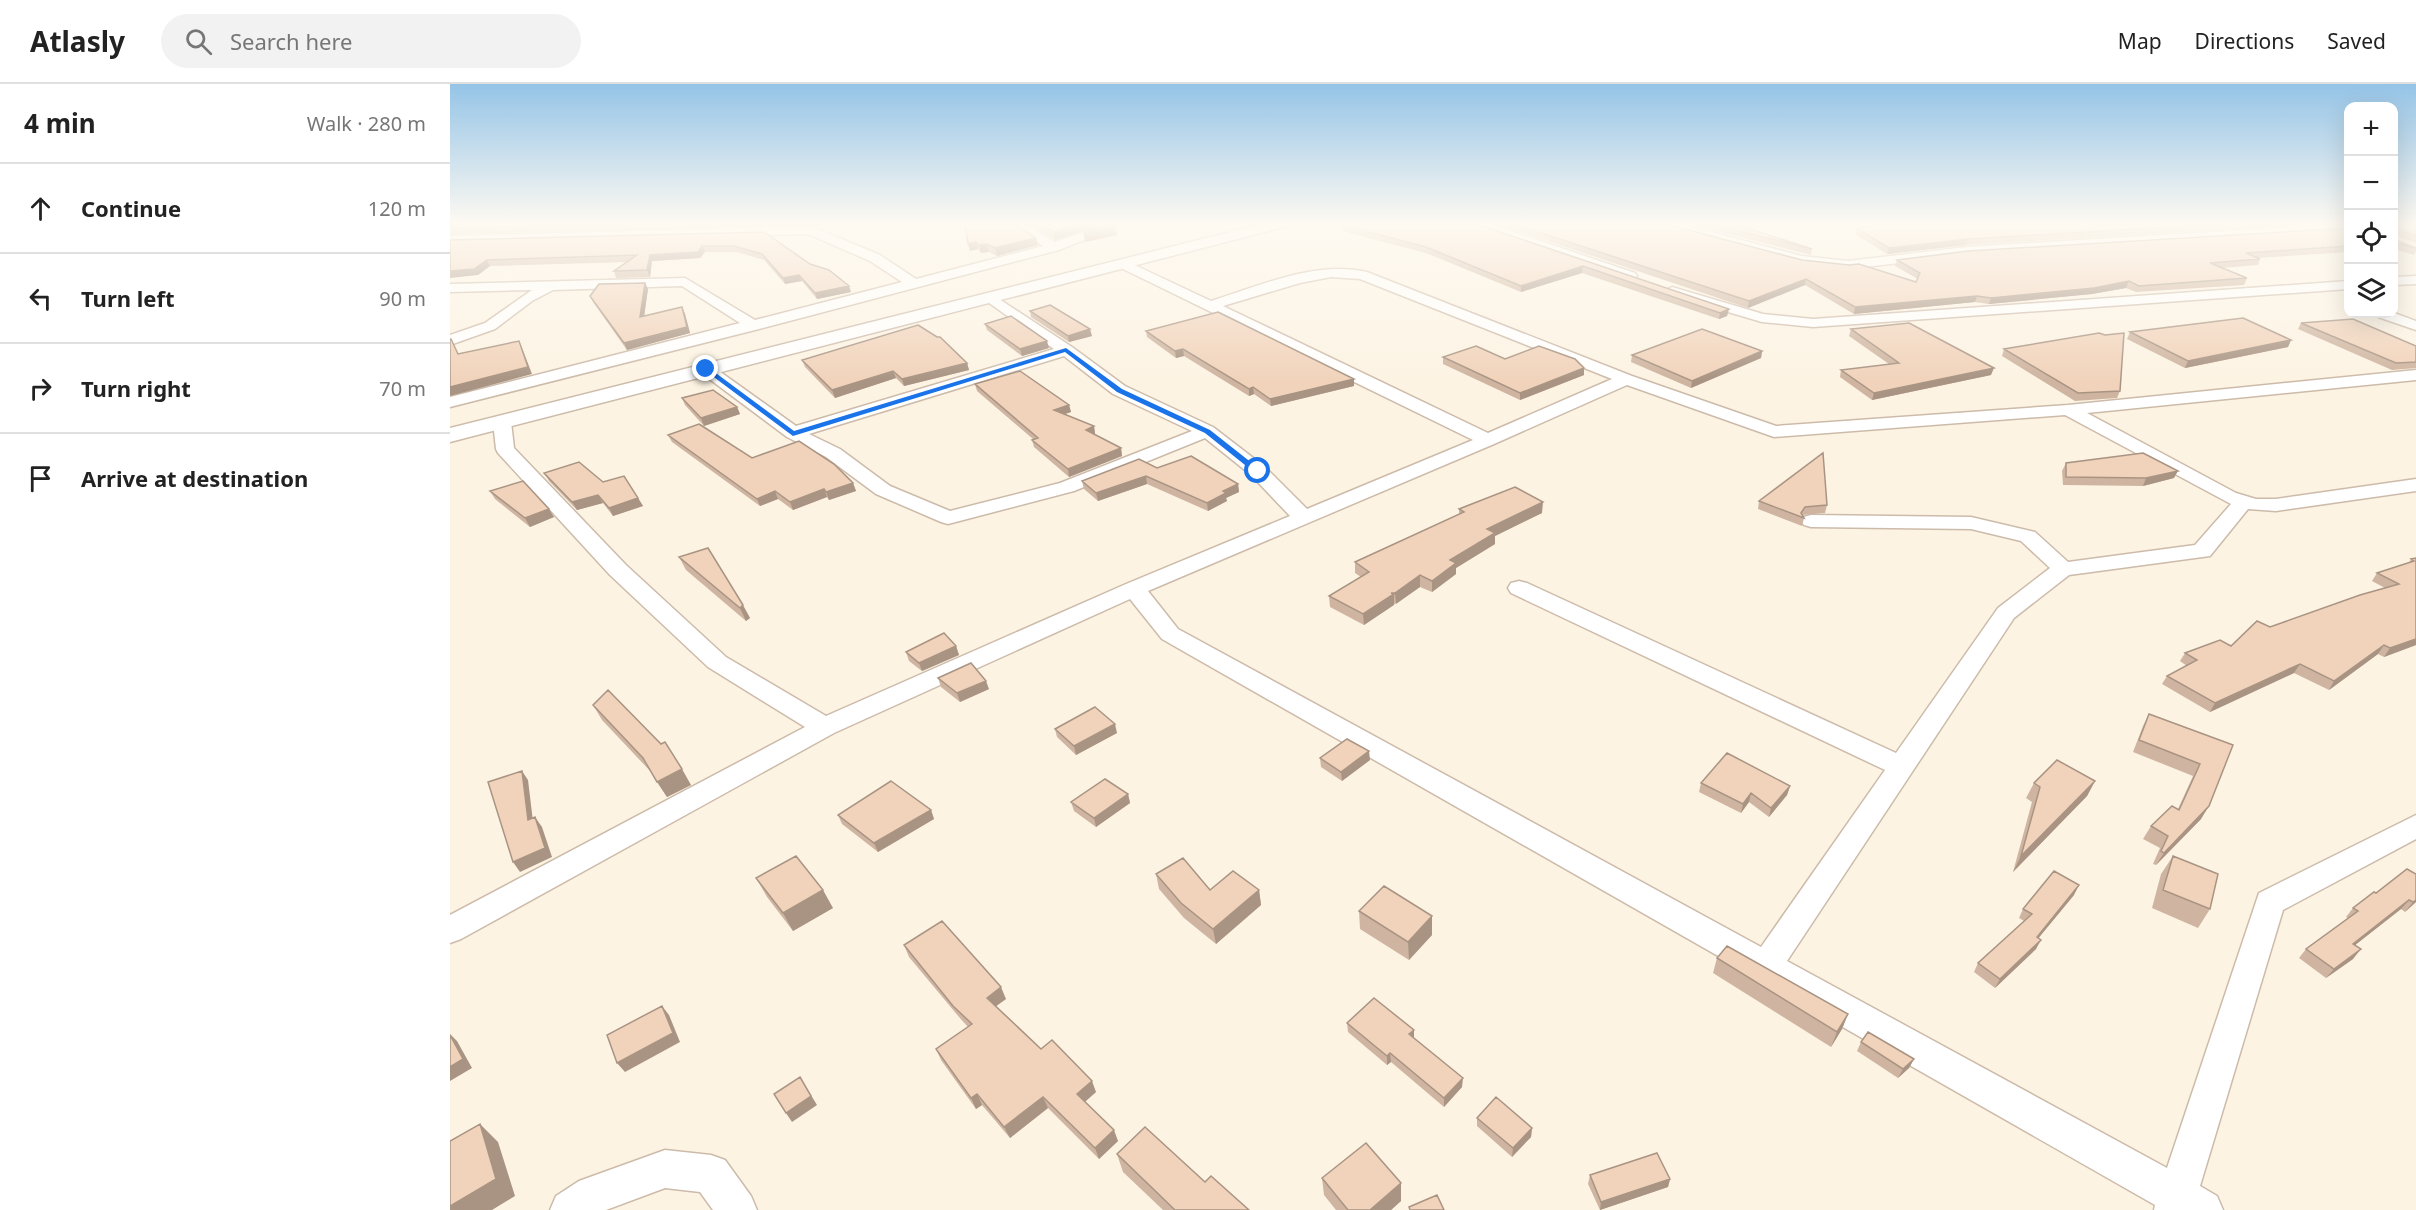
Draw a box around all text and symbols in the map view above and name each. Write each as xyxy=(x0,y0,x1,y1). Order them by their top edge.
search box xyxy=(161,14,581,68)
text: Atlasly xyxy=(30,22,125,60)
icon: search xyxy=(182,25,215,58)
text: Search here xyxy=(230,26,352,56)
text: Map xyxy=(2118,27,2162,55)
text: Directions xyxy=(2195,27,2294,55)
text: Saved xyxy=(2327,27,2386,55)
map controls xyxy=(2344,102,2398,318)
button: + xyxy=(2344,102,2398,156)
text: 4 min xyxy=(24,105,96,141)
text: Walk · 280 m xyxy=(307,110,426,137)
button: − xyxy=(2344,156,2398,210)
icon: ahead xyxy=(24,192,57,225)
text: Continue xyxy=(81,193,181,223)
text: 120 m xyxy=(368,195,426,222)
button: locate xyxy=(2344,210,2398,264)
button: layers xyxy=(2344,264,2398,318)
icon: left xyxy=(24,282,57,315)
text: Turn left xyxy=(81,283,175,313)
text: 90 m xyxy=(379,285,426,312)
route end xyxy=(692,355,718,381)
icon: right xyxy=(24,372,57,405)
text: Turn right xyxy=(81,373,191,403)
text: 70 m xyxy=(379,375,426,402)
route start xyxy=(1244,457,1270,483)
icon: arrive xyxy=(24,462,57,495)
text: Arrive at destination xyxy=(81,463,308,493)

